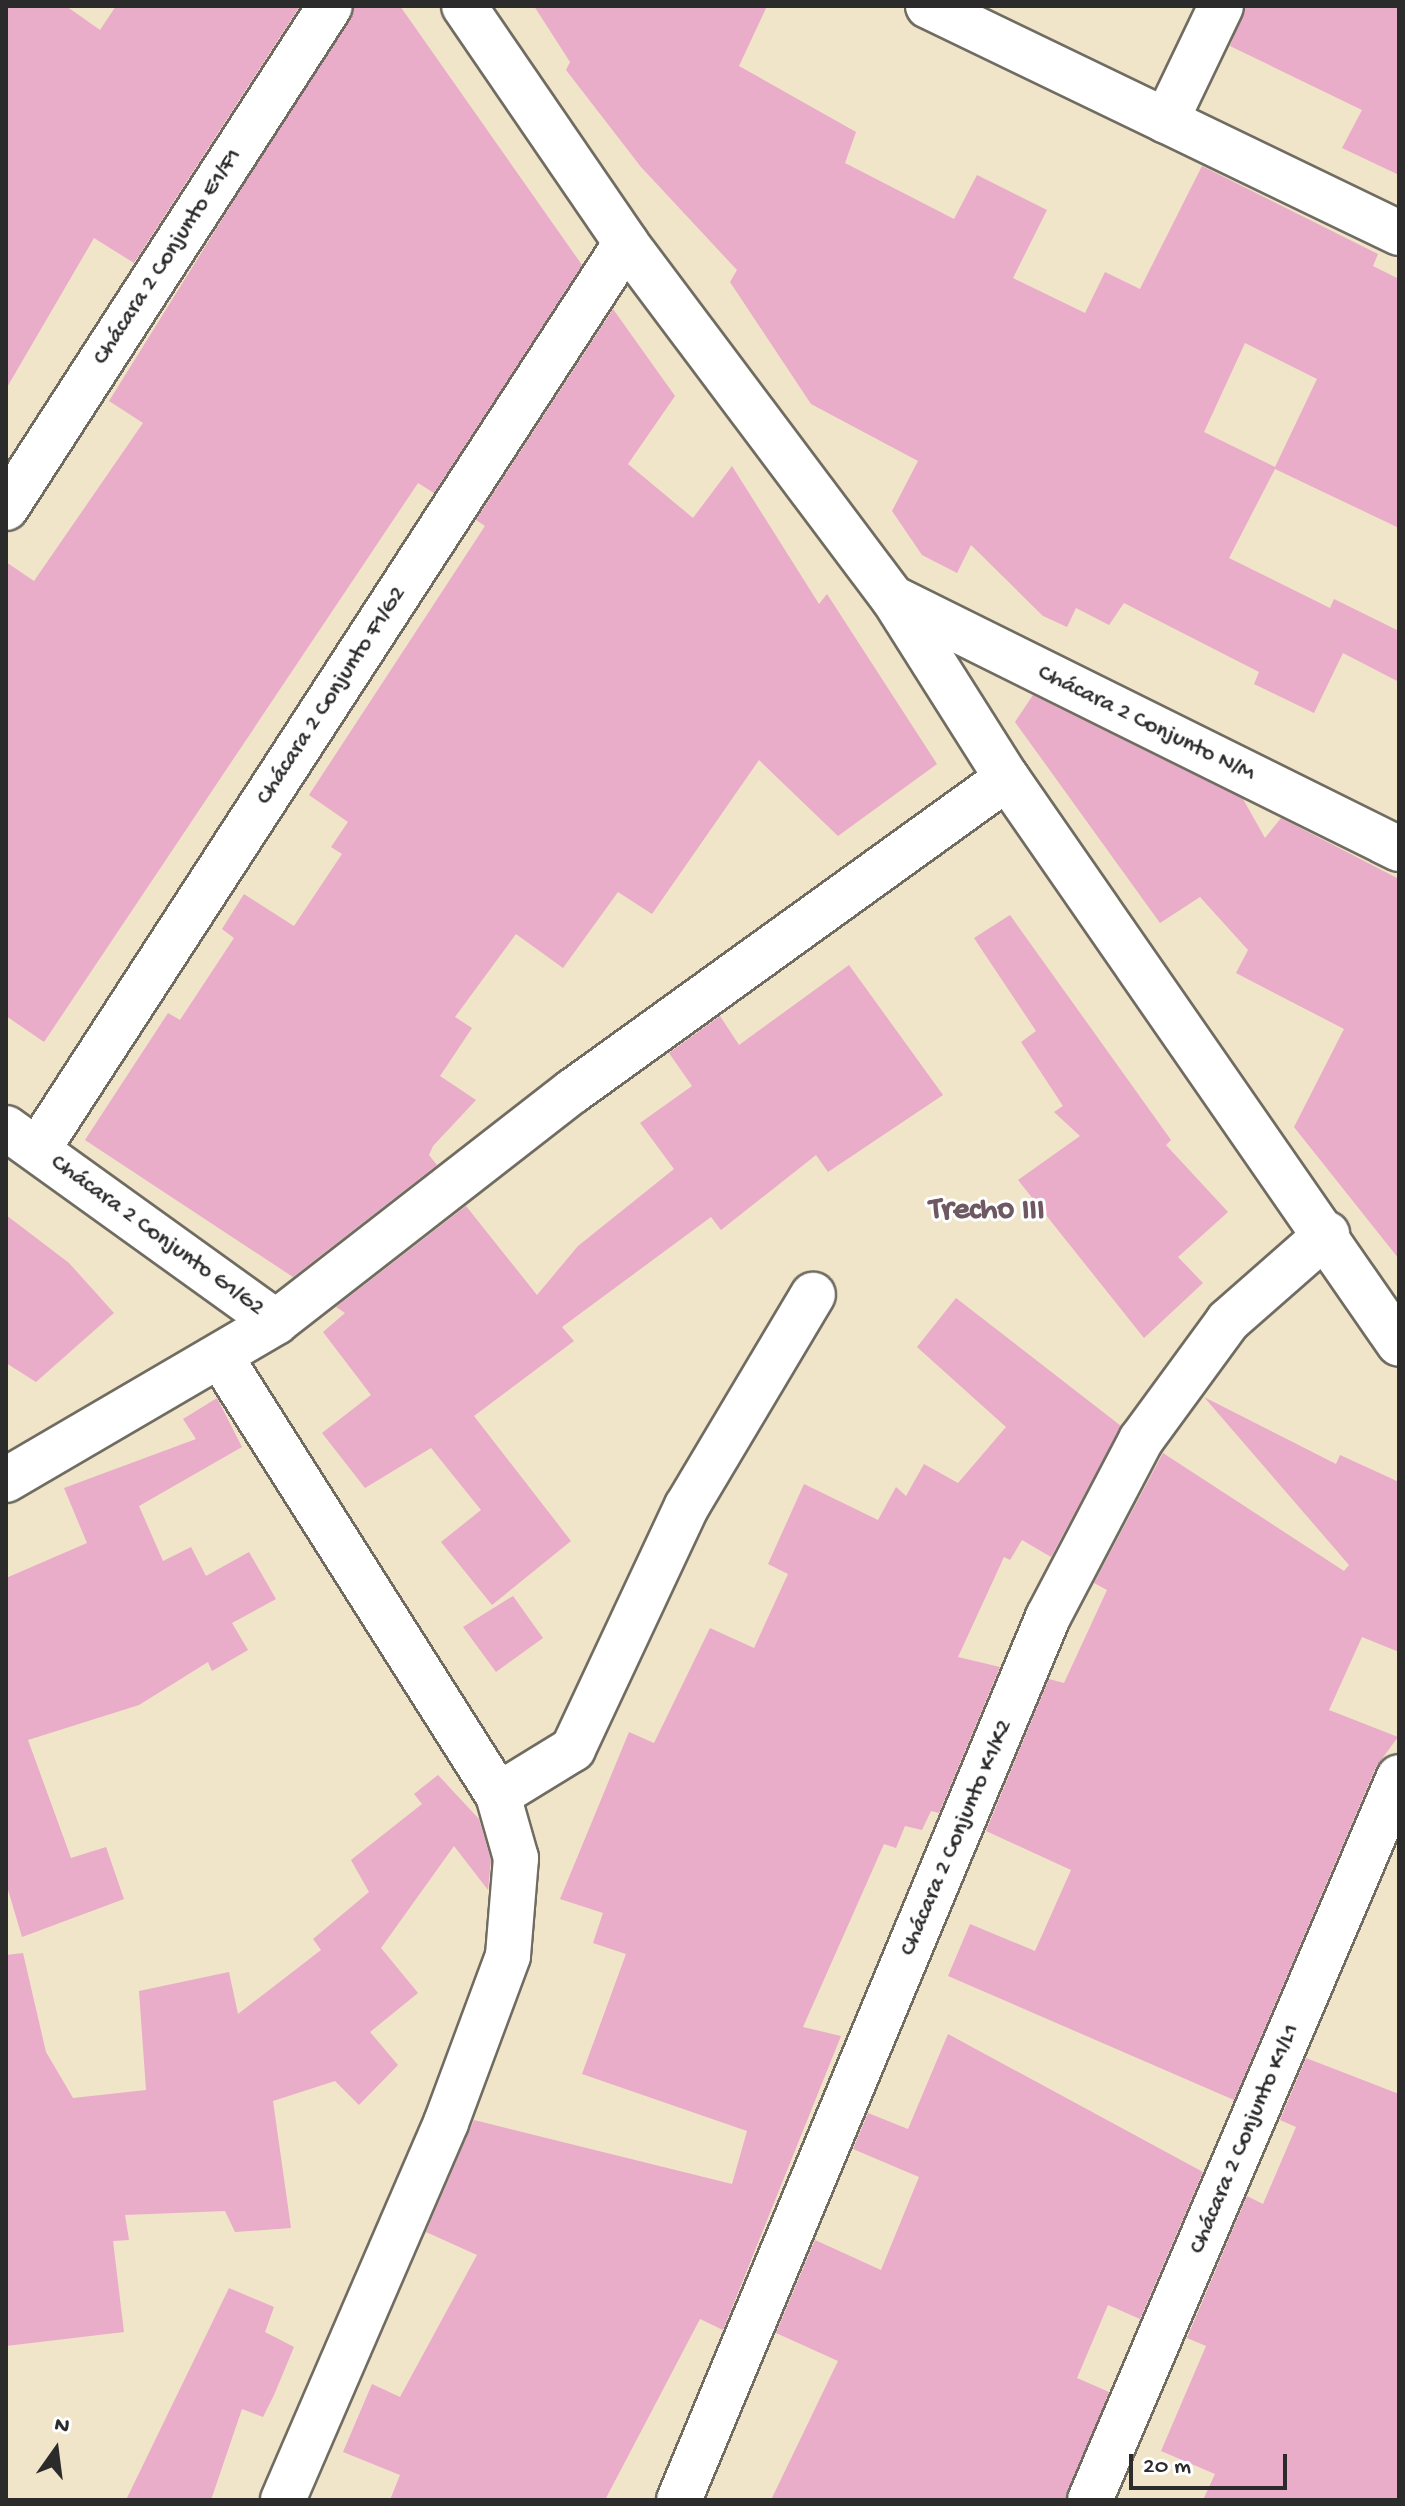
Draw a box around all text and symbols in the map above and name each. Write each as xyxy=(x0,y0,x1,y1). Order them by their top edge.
street label: Chácara 2 Conjunto E1/F1 xyxy=(87,143,249,371)
street label: Chácara 2 Conjunto F1/G2 xyxy=(251,581,413,811)
street label: Chácara 2 Conjunto N/M xyxy=(1033,659,1259,789)
street label: Chácara 2 Conjunto G1/G2 xyxy=(44,1149,270,1323)
district label: Trecho III xyxy=(929,1192,1045,1230)
street label: Chácara 2 Conjunto K1/K2 xyxy=(894,1716,1020,1960)
street label: Chácara 2 Conjunto K1/L1 xyxy=(1183,2020,1307,2258)
north arrow xyxy=(16,2410,96,2490)
text: N xyxy=(52,2412,72,2441)
scale bar xyxy=(1133,2438,1291,2488)
text: 20 m xyxy=(1143,2453,1191,2482)

